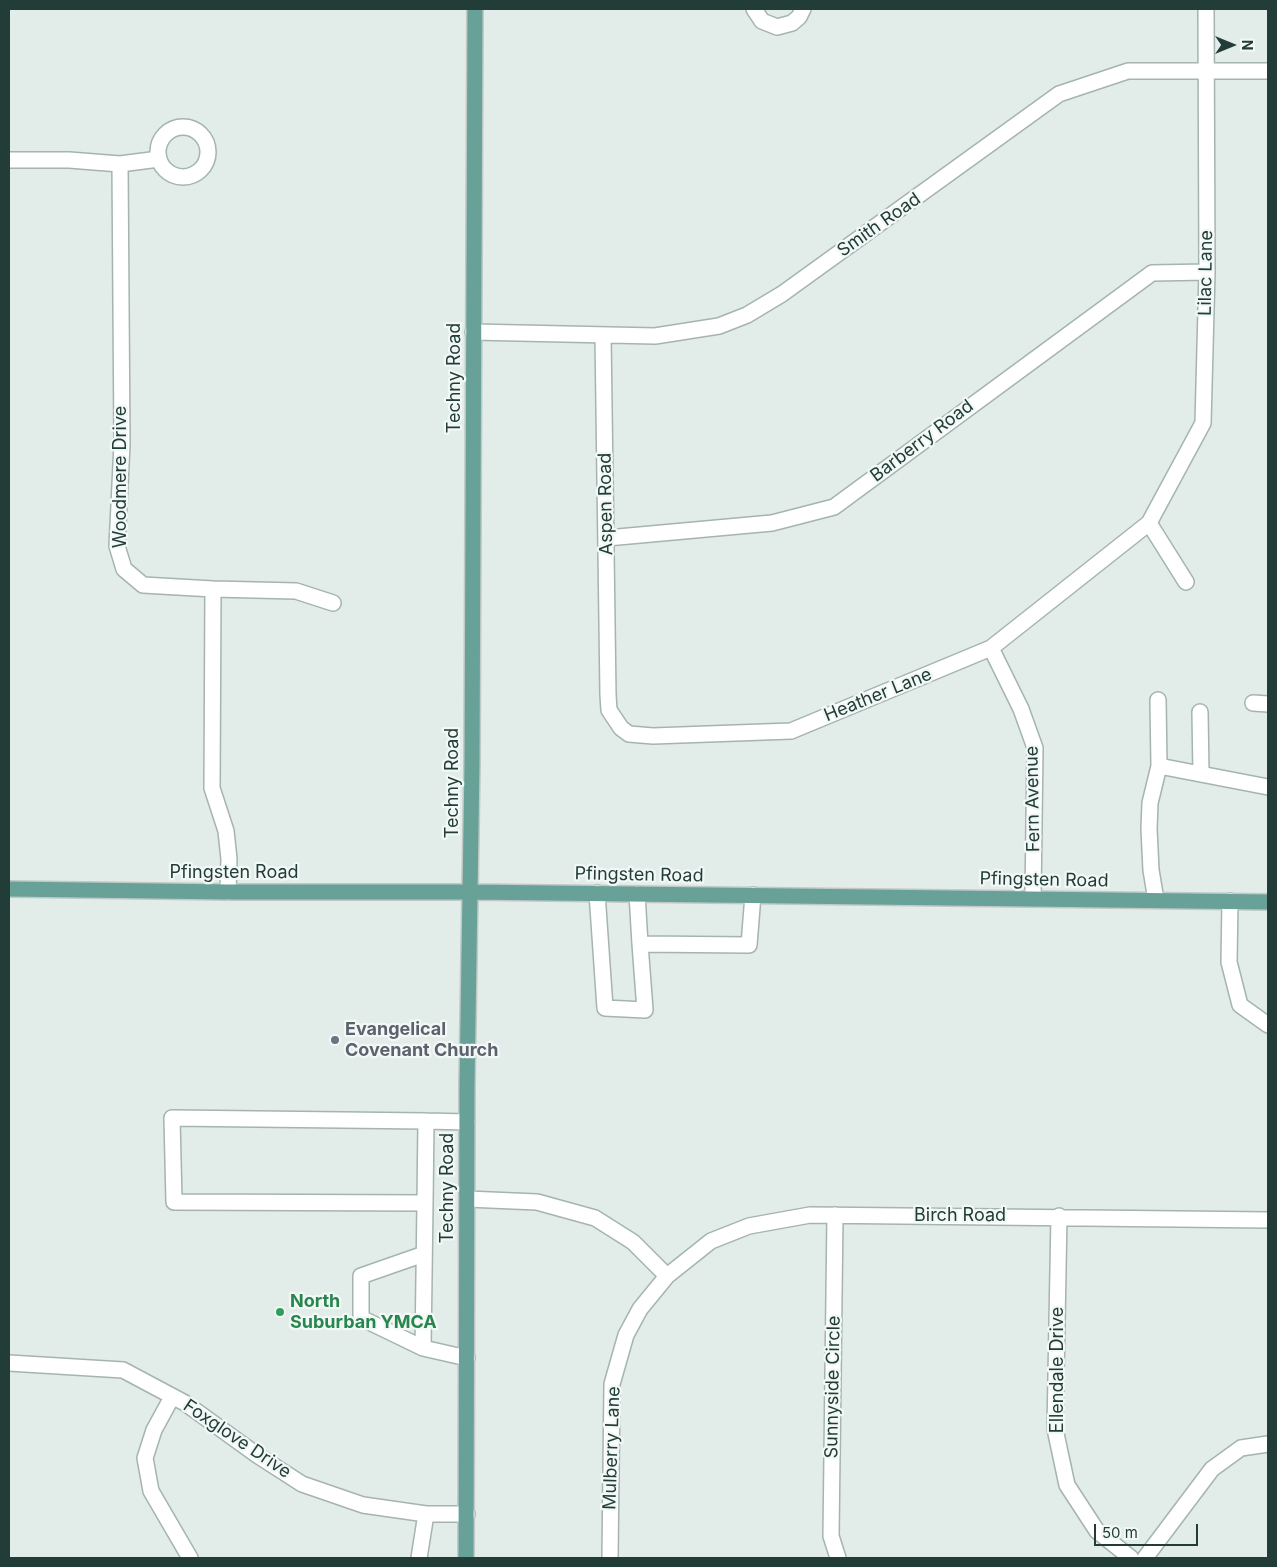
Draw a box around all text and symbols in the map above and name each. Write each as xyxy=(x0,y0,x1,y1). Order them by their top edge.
north arrow xyxy=(1207,20,1257,70)
text: N xyxy=(1239,40,1256,50)
street label: Smith Road xyxy=(833,188,925,262)
street label: Lilac Lane xyxy=(1194,230,1218,316)
street label: Techny Road xyxy=(444,323,466,433)
street label: Barberry Road xyxy=(866,395,978,487)
street label: Woodmere Drive xyxy=(110,406,132,548)
street label: Aspen Road xyxy=(594,453,618,555)
street label: Heather Lane xyxy=(821,664,935,726)
street label: Techny Road xyxy=(442,728,464,838)
street label: Fern Avenue xyxy=(1021,746,1045,852)
street label: Pfingsten Road xyxy=(169,862,299,884)
street label: Pfingsten Road xyxy=(574,863,704,887)
street label: Pfingsten Road xyxy=(979,868,1109,892)
place label: Evangelical Covenant Church xyxy=(345,1019,498,1062)
marker: Evangelical Covenant Church xyxy=(329,1034,341,1046)
street label: Techny Road xyxy=(437,1133,459,1243)
street label: Birch Road xyxy=(914,1205,1006,1227)
place label: North Suburban YMCA xyxy=(290,1291,437,1334)
marker: North Suburban YMCA xyxy=(274,1306,286,1318)
street label: Ellendale Drive xyxy=(1047,1307,1069,1433)
street label: Sunnyside Circle xyxy=(821,1315,845,1459)
street label: Mulberry Lane xyxy=(599,1386,625,1510)
street label: Foxglove Drive xyxy=(179,1395,295,1483)
scale bar xyxy=(1097,1514,1201,1546)
text: 50 m xyxy=(1102,1523,1138,1542)

